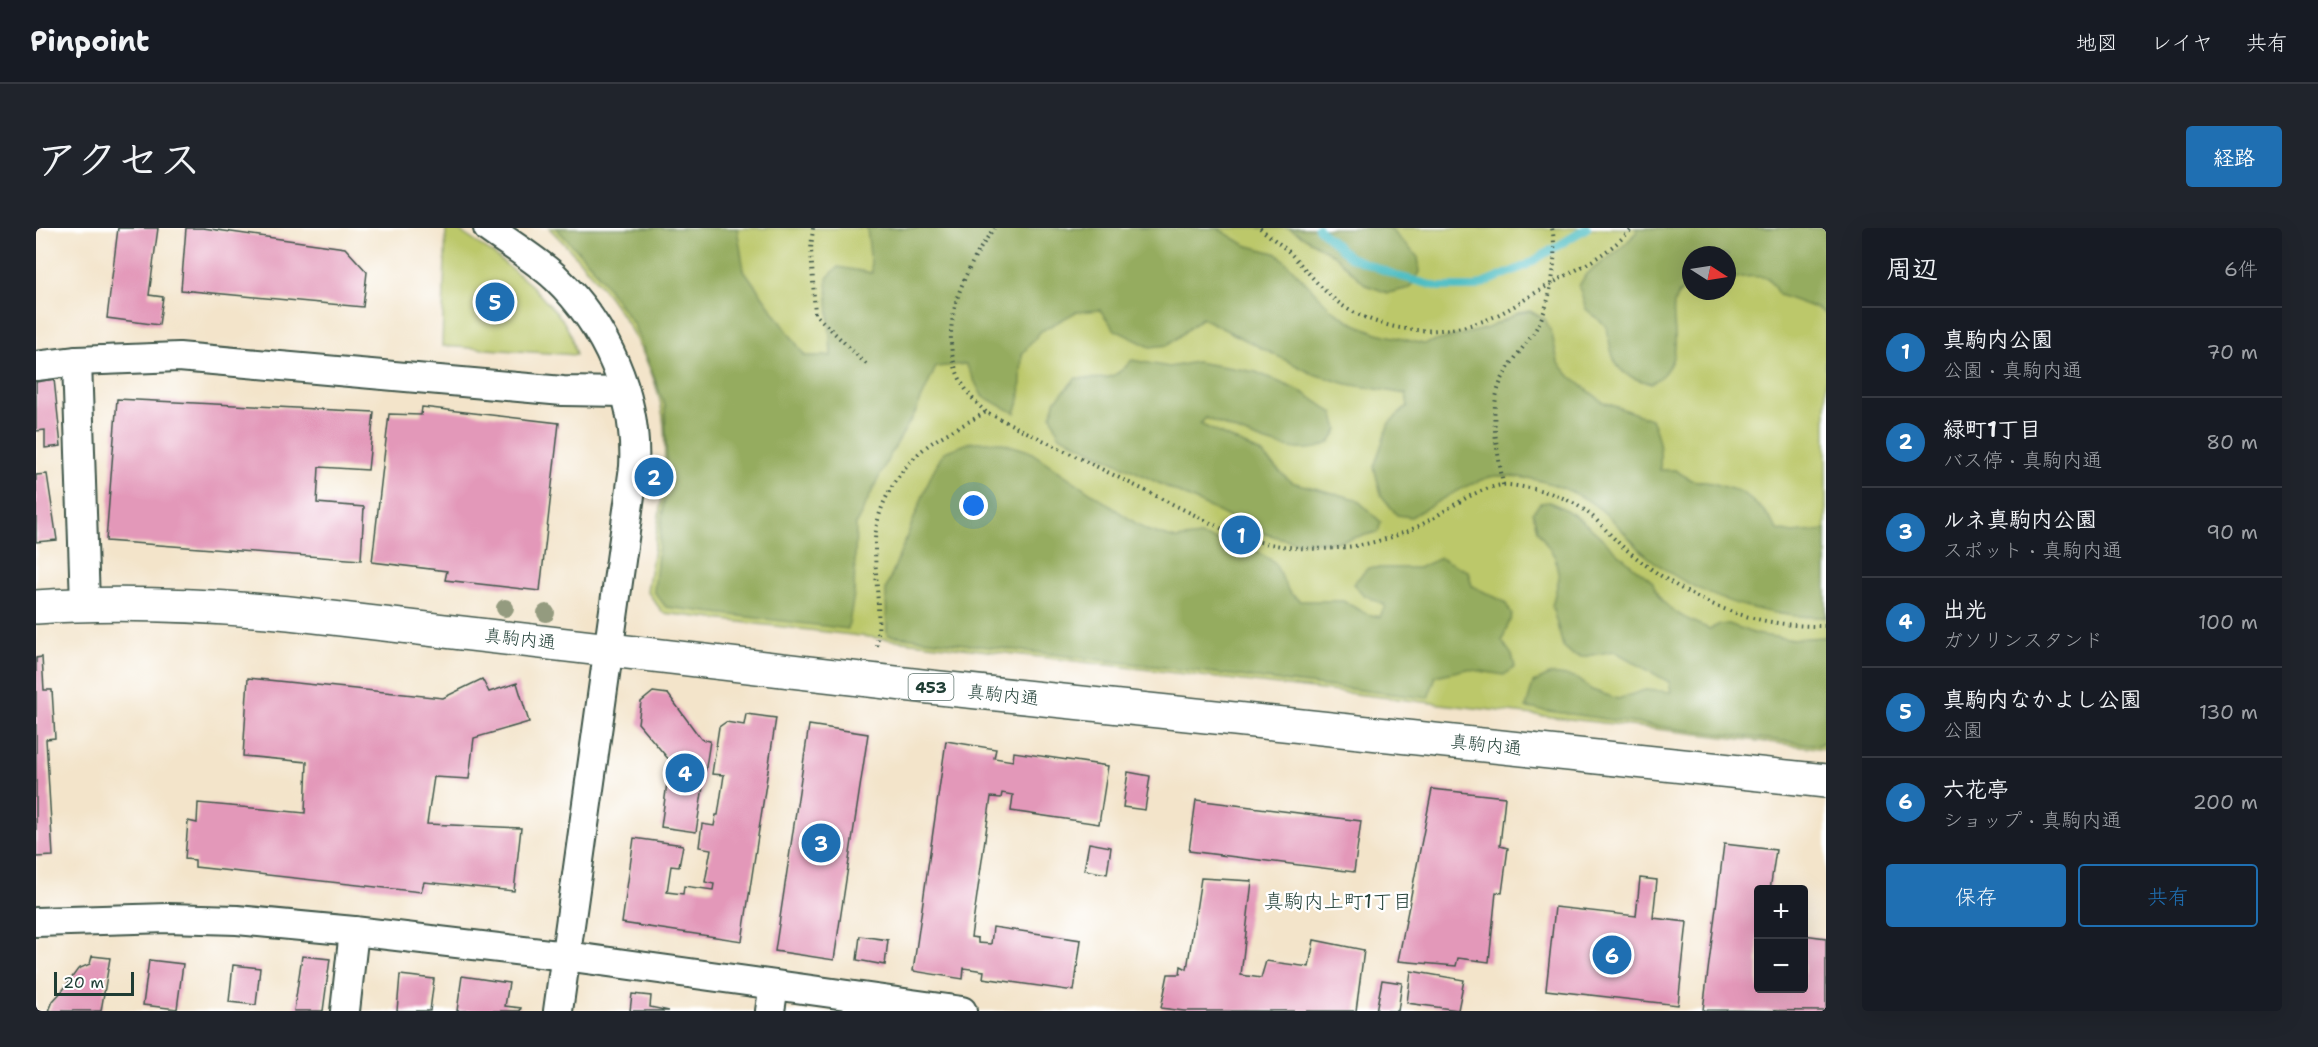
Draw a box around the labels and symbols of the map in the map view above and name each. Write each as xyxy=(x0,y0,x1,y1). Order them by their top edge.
north arrow xyxy=(1682,246,1736,300)
pin: 5 xyxy=(476,280,514,325)
pin: 2 xyxy=(634,454,674,500)
your location xyxy=(959,491,988,520)
pin: 1 xyxy=(1222,512,1260,558)
street label: 真駒内通 xyxy=(483,623,557,655)
road number: 453 xyxy=(908,674,954,700)
street label: 真駒内通 xyxy=(966,679,1040,711)
street label: 真駒内通 xyxy=(1449,729,1523,761)
pin: 4 xyxy=(666,750,704,796)
pin: 3 xyxy=(802,820,840,866)
district label: 真駒内上町1丁目 xyxy=(1264,888,1412,914)
pin: 6 xyxy=(1592,932,1632,978)
scale bar xyxy=(54,969,134,996)

